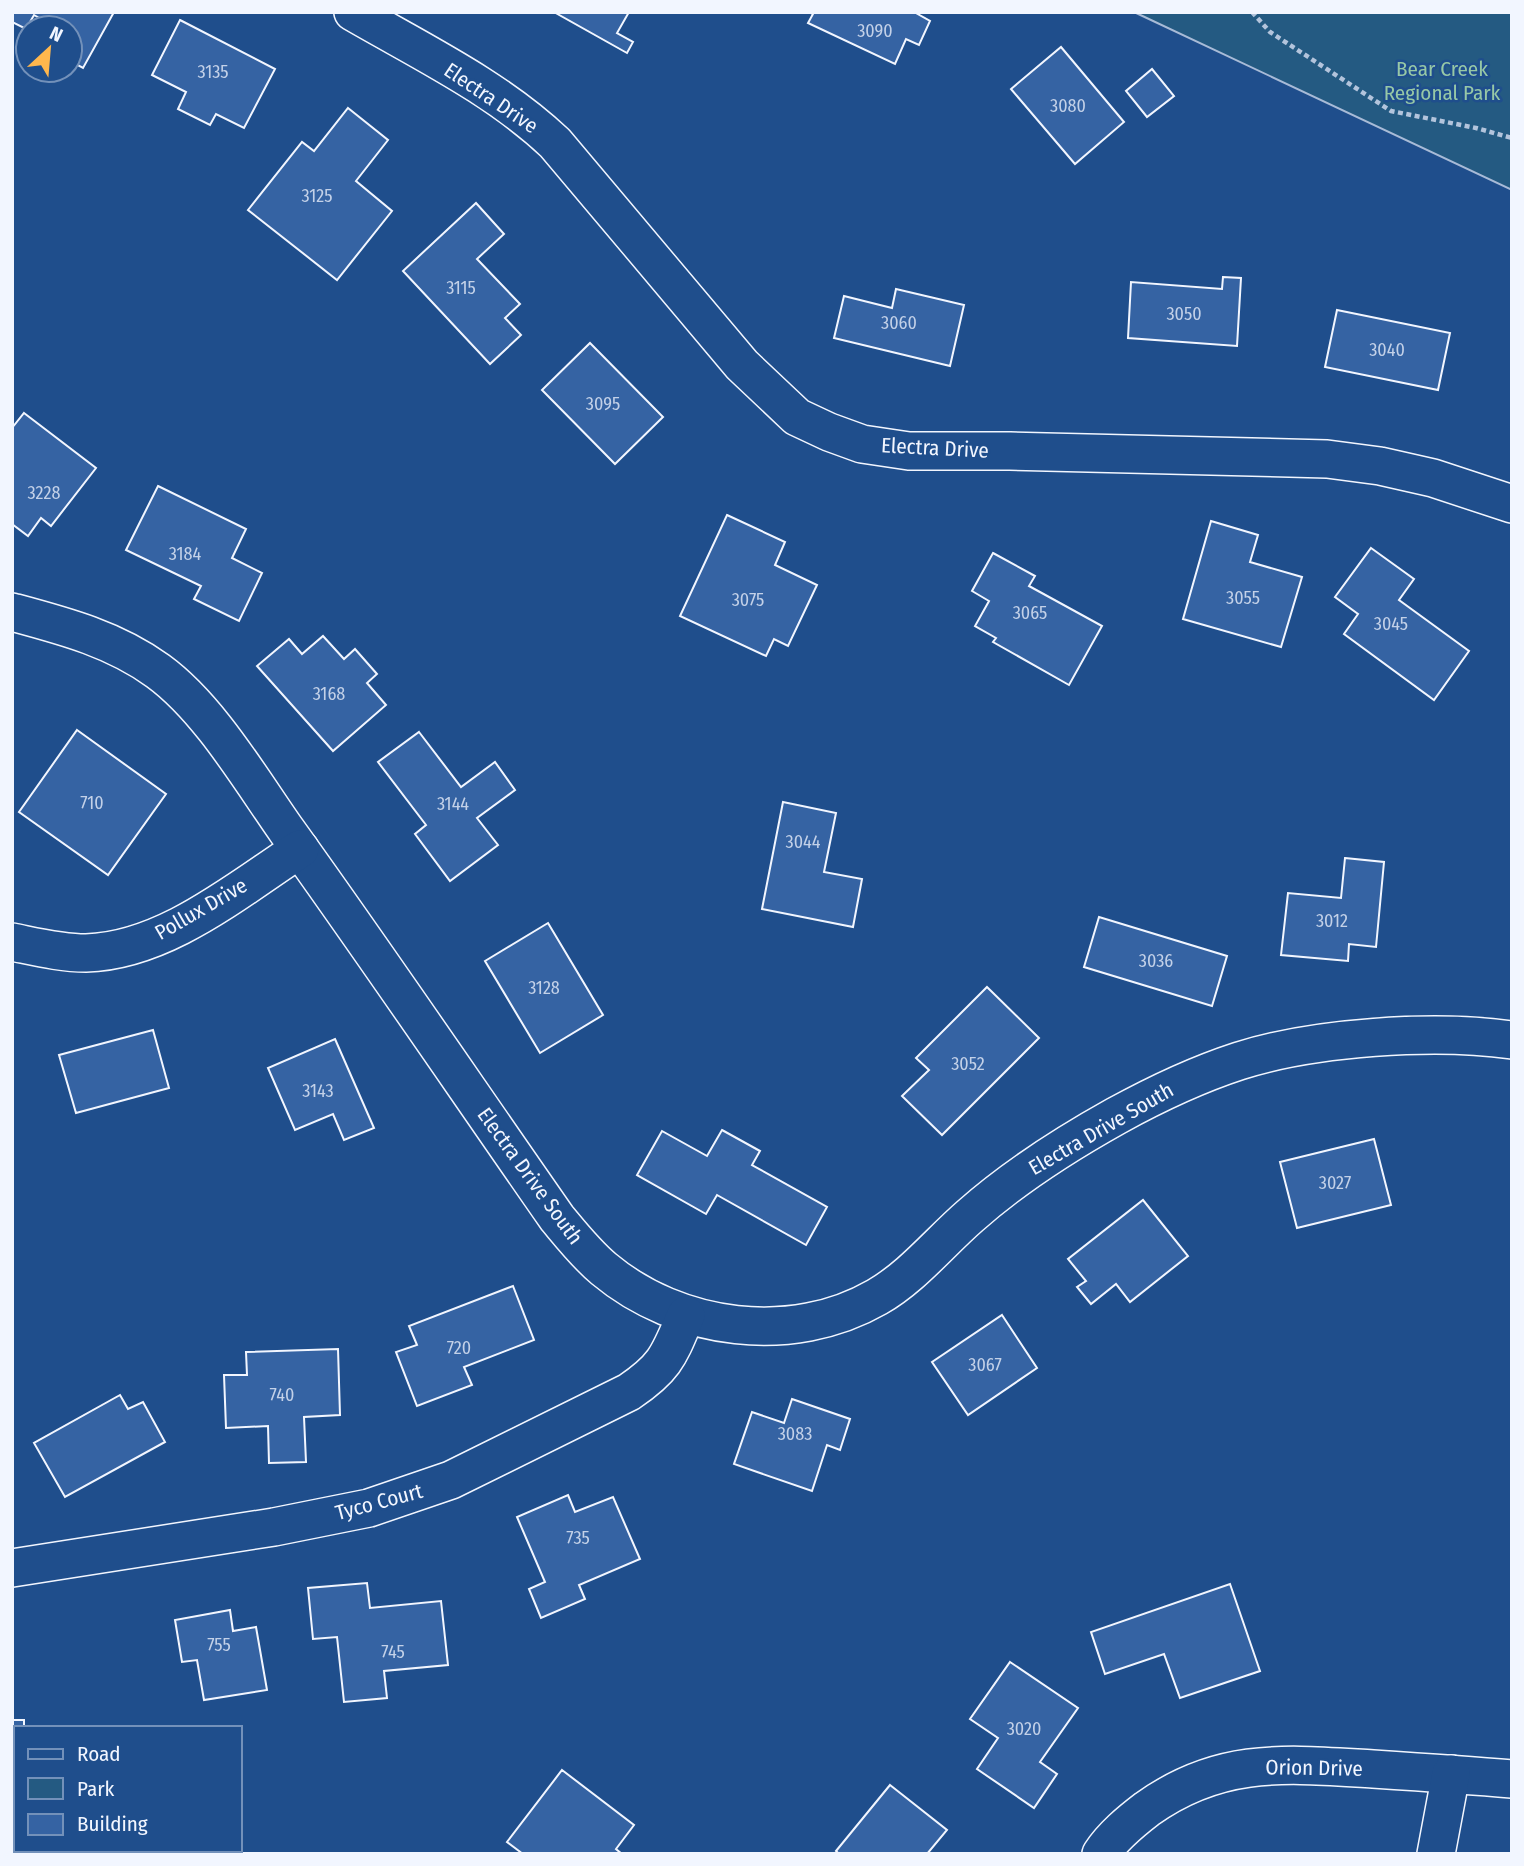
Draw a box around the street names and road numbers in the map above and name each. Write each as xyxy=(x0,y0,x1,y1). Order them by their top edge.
street label: Electra Drive xyxy=(439,57,543,139)
street label: Electra Drive xyxy=(881,432,989,464)
street label: Pollux Drive xyxy=(150,872,252,946)
street label: Electra Drive South xyxy=(1024,1077,1178,1181)
street label: Electra Drive South xyxy=(472,1102,588,1250)
street label: Tyco Court xyxy=(333,1478,426,1526)
street label: Orion Drive xyxy=(1265,1754,1363,1782)

